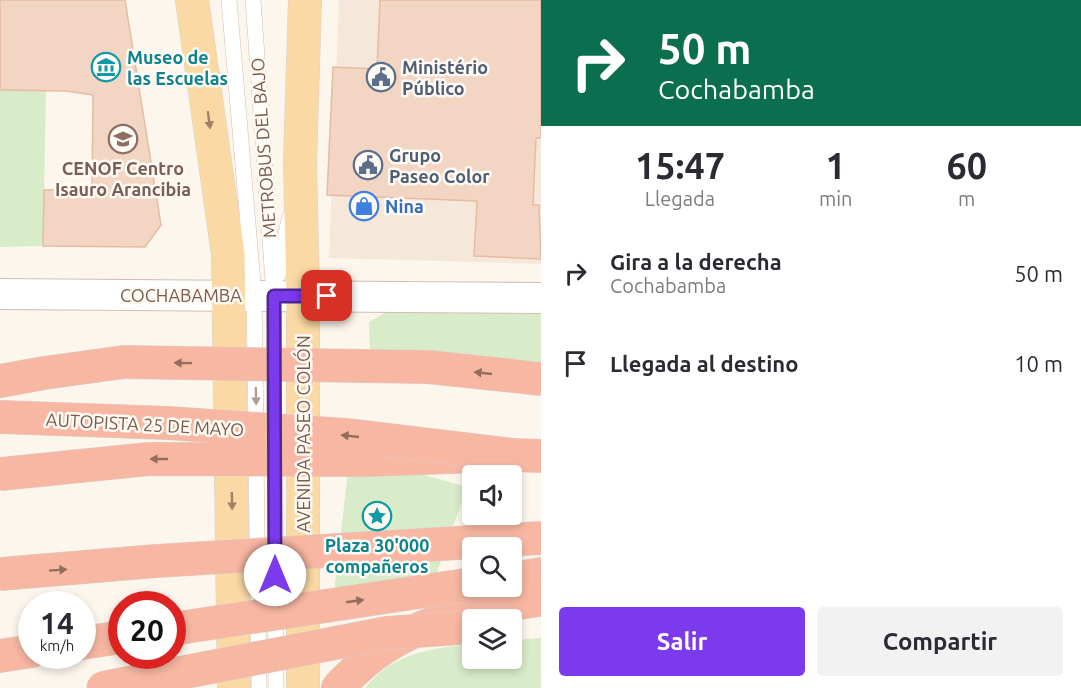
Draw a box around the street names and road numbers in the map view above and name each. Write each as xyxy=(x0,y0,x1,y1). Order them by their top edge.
street label: METROBUS DEL BAJO xyxy=(247,57,279,239)
street label: COCHABAMBA xyxy=(120,285,242,305)
street label: AVENIDA PASEO COLÓN xyxy=(292,335,313,533)
street label: AUTOPISTA 25 DE MAYO xyxy=(45,409,245,439)

